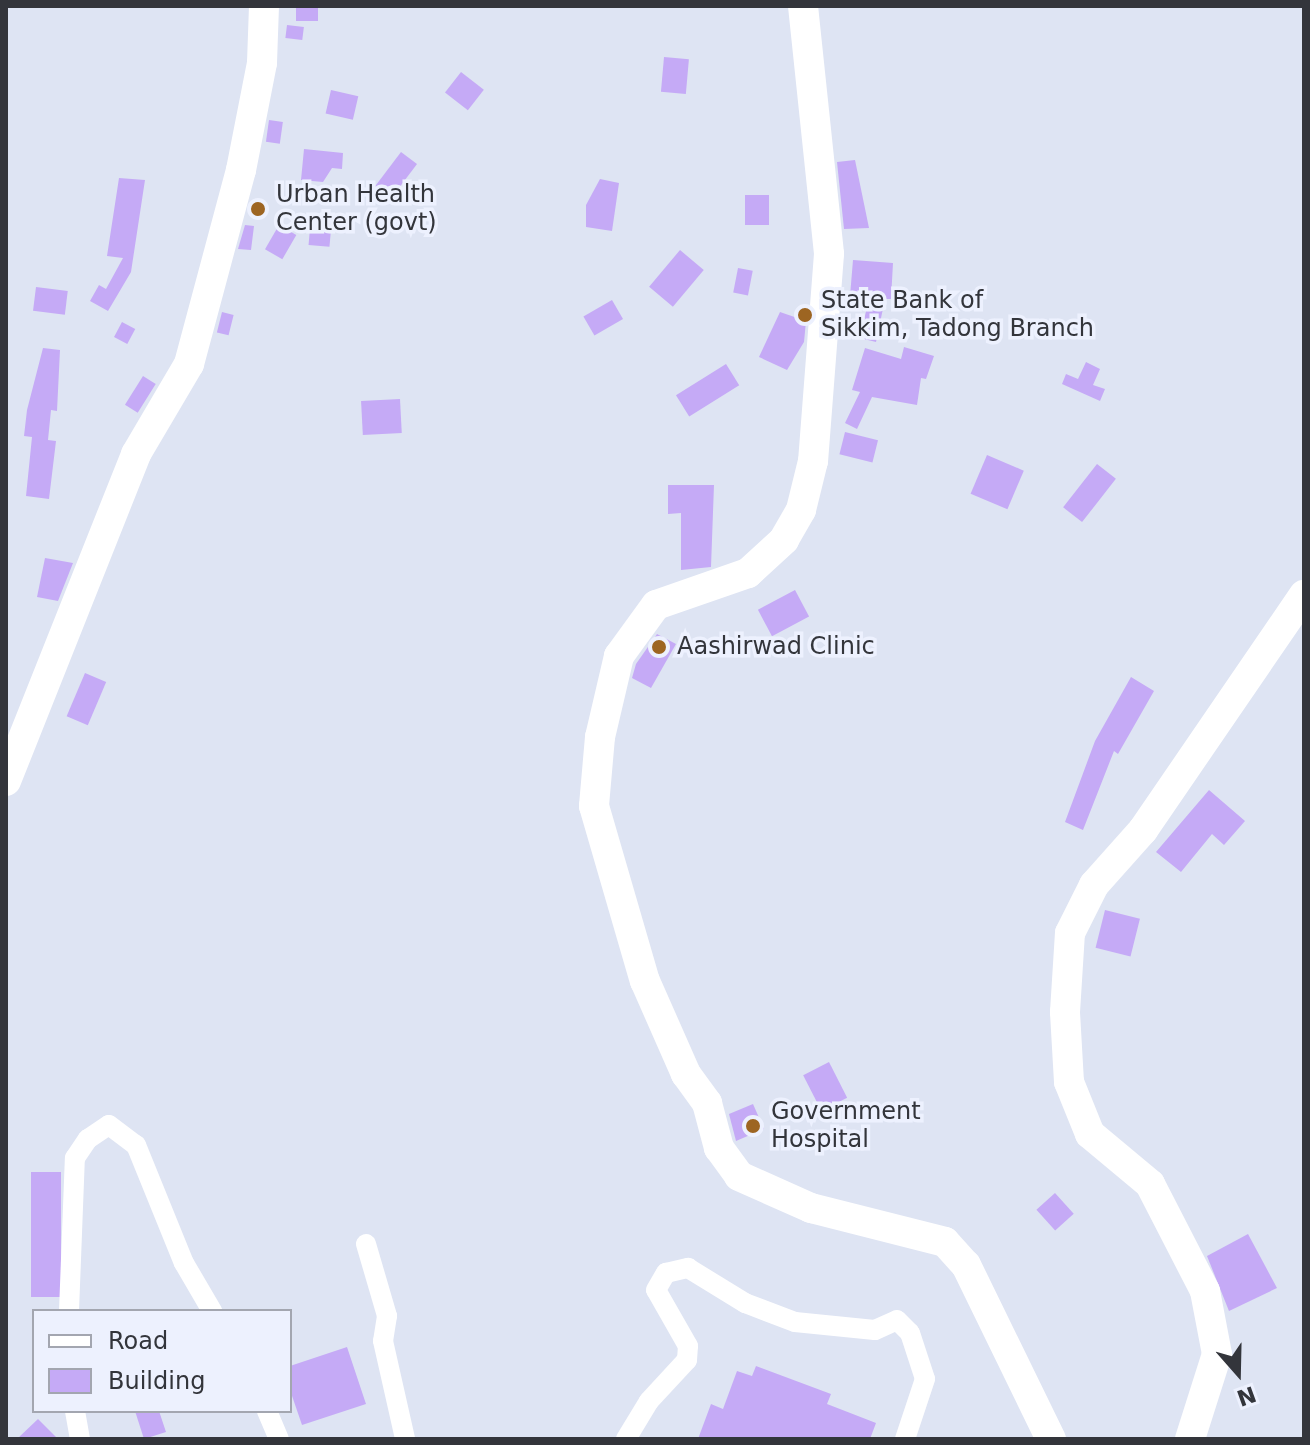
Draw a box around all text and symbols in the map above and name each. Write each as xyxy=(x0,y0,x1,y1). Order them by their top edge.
place label: Urban Health Center (govt) xyxy=(276,181,437,237)
marker: Urban Health Center (govt) xyxy=(247,198,269,220)
place label: State Bank of Sikkim, Tadong Branch xyxy=(821,287,1094,343)
marker: State Bank of Sikkim, Tadong Branch xyxy=(796,306,814,324)
place label: Aashirwad Clinic xyxy=(677,633,875,661)
marker: Aashirwad Clinic xyxy=(648,636,670,658)
place label: Government Hospital xyxy=(771,1098,921,1154)
marker: Government Hospital xyxy=(742,1115,764,1137)
legend xyxy=(32,1309,292,1413)
text: Road xyxy=(108,1327,168,1355)
north arrow xyxy=(1198,1333,1278,1413)
text: Building xyxy=(108,1367,205,1395)
text: N xyxy=(1233,1381,1259,1411)

